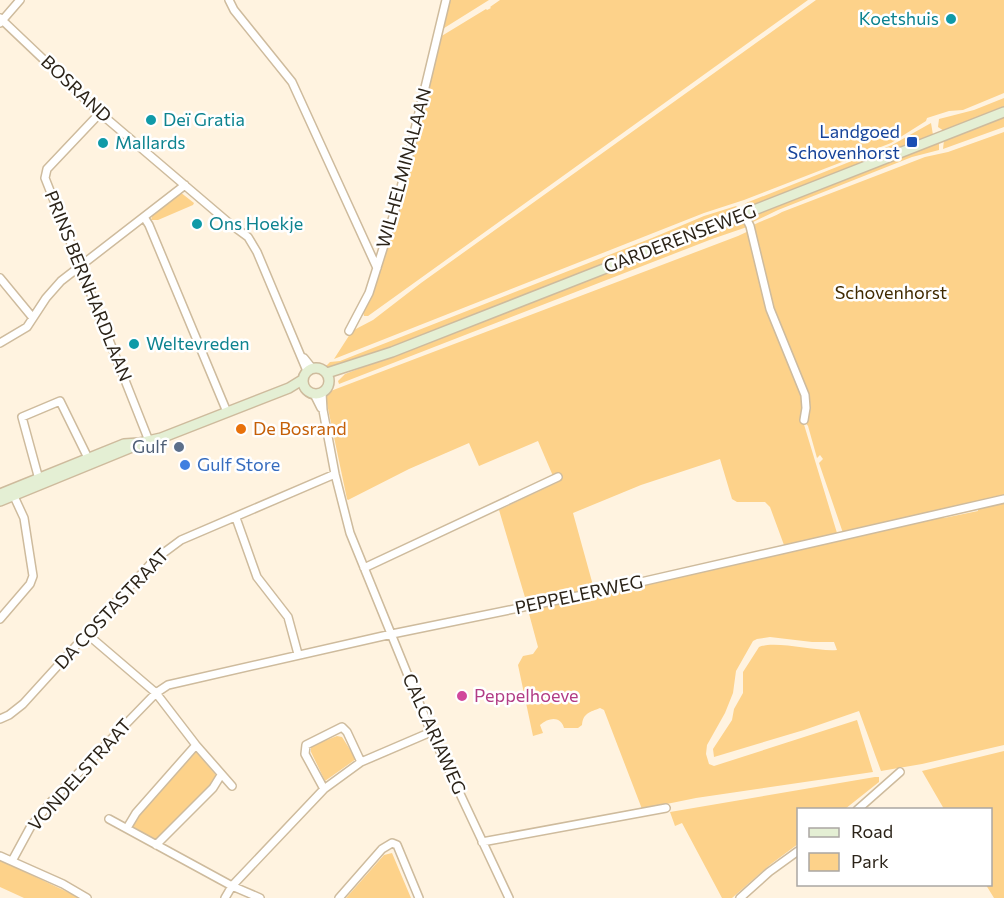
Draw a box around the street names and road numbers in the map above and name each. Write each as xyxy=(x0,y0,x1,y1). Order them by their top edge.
street label: BOSRAND xyxy=(37,50,116,126)
street label: WILHELMINALAAN xyxy=(371,85,435,250)
street label: PRINS BERNHARDLAAN xyxy=(41,187,137,384)
street label: GARDERENSEWEG xyxy=(600,199,759,277)
street label: DA COSTASTRAAT xyxy=(50,543,173,673)
street label: PEPPELERWEG xyxy=(513,570,645,618)
street label: CALCARIAWEG xyxy=(398,670,471,797)
street label: VONDELSTRAAT xyxy=(23,714,135,835)

